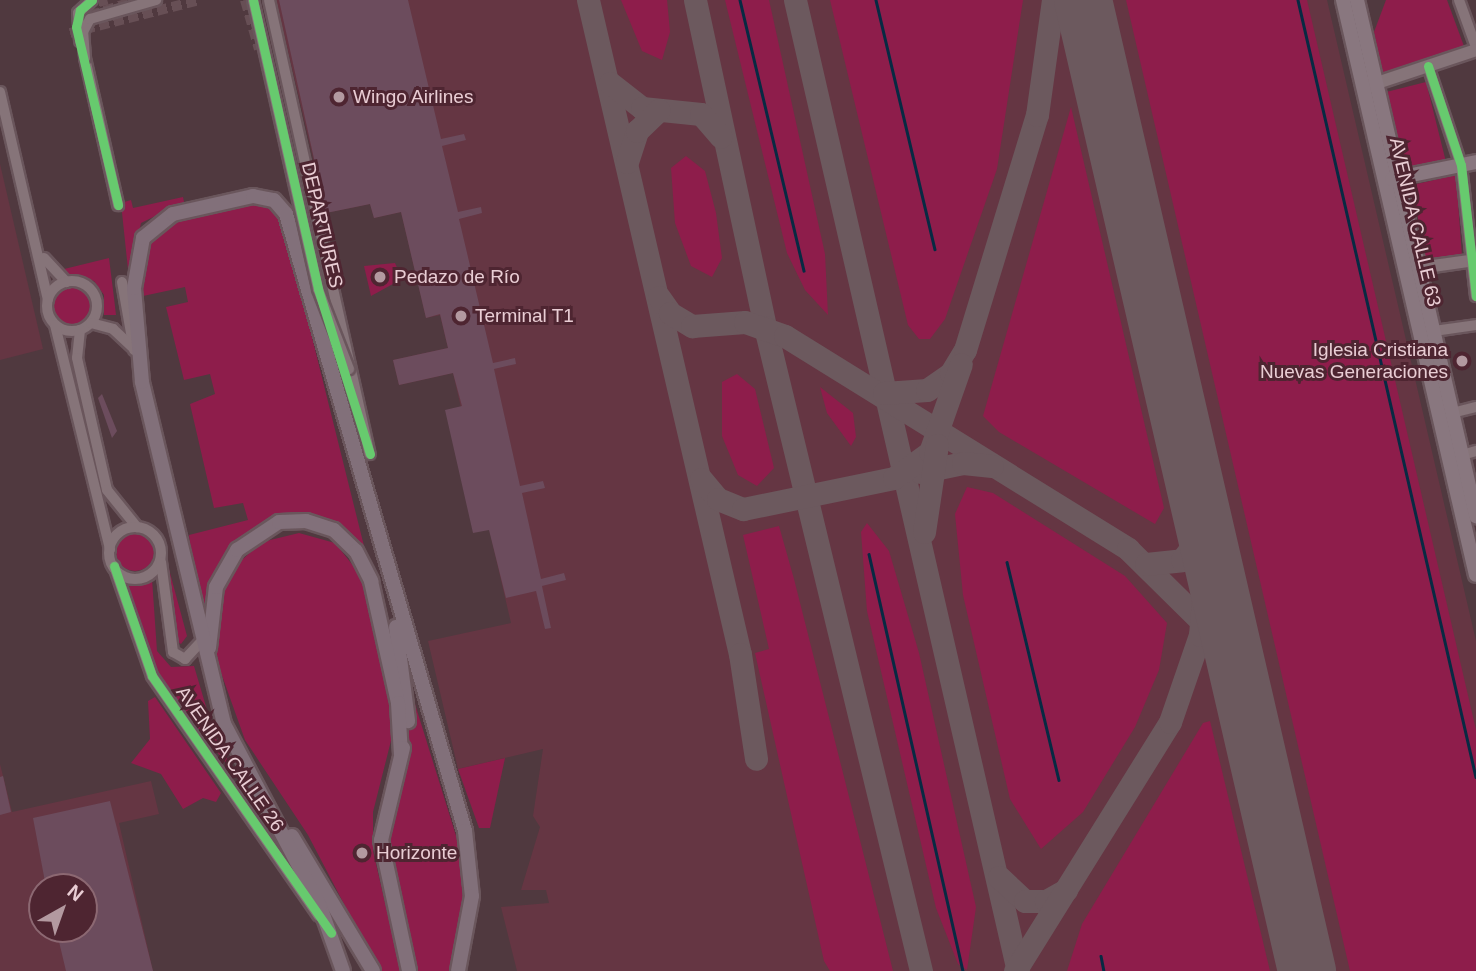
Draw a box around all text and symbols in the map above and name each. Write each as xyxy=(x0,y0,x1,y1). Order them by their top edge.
place label: Wingo Airlines xyxy=(353,86,474,108)
marker: Wingo Airlines xyxy=(331,89,347,105)
street label: AVENIDA CALLE 63 xyxy=(1384,135,1446,309)
street label: DEPARTURES xyxy=(296,160,348,290)
place label: Pedazo de Río xyxy=(394,266,520,288)
marker: Pedazo de Río xyxy=(372,269,388,285)
place label: Terminal T1 xyxy=(475,305,574,327)
marker: Terminal T1 xyxy=(453,308,469,324)
place label: Iglesia Cristiana Nuevas Generaciones xyxy=(1260,339,1448,383)
marker: Iglesia Cristiana Nuevas Generaciones xyxy=(1454,353,1470,369)
street label: AVENIDA CALLE 26 xyxy=(171,681,289,837)
place label: Horizonte xyxy=(376,842,457,864)
marker: Horizonte xyxy=(354,845,370,861)
north arrow xyxy=(28,873,98,943)
text: N xyxy=(64,881,88,906)

